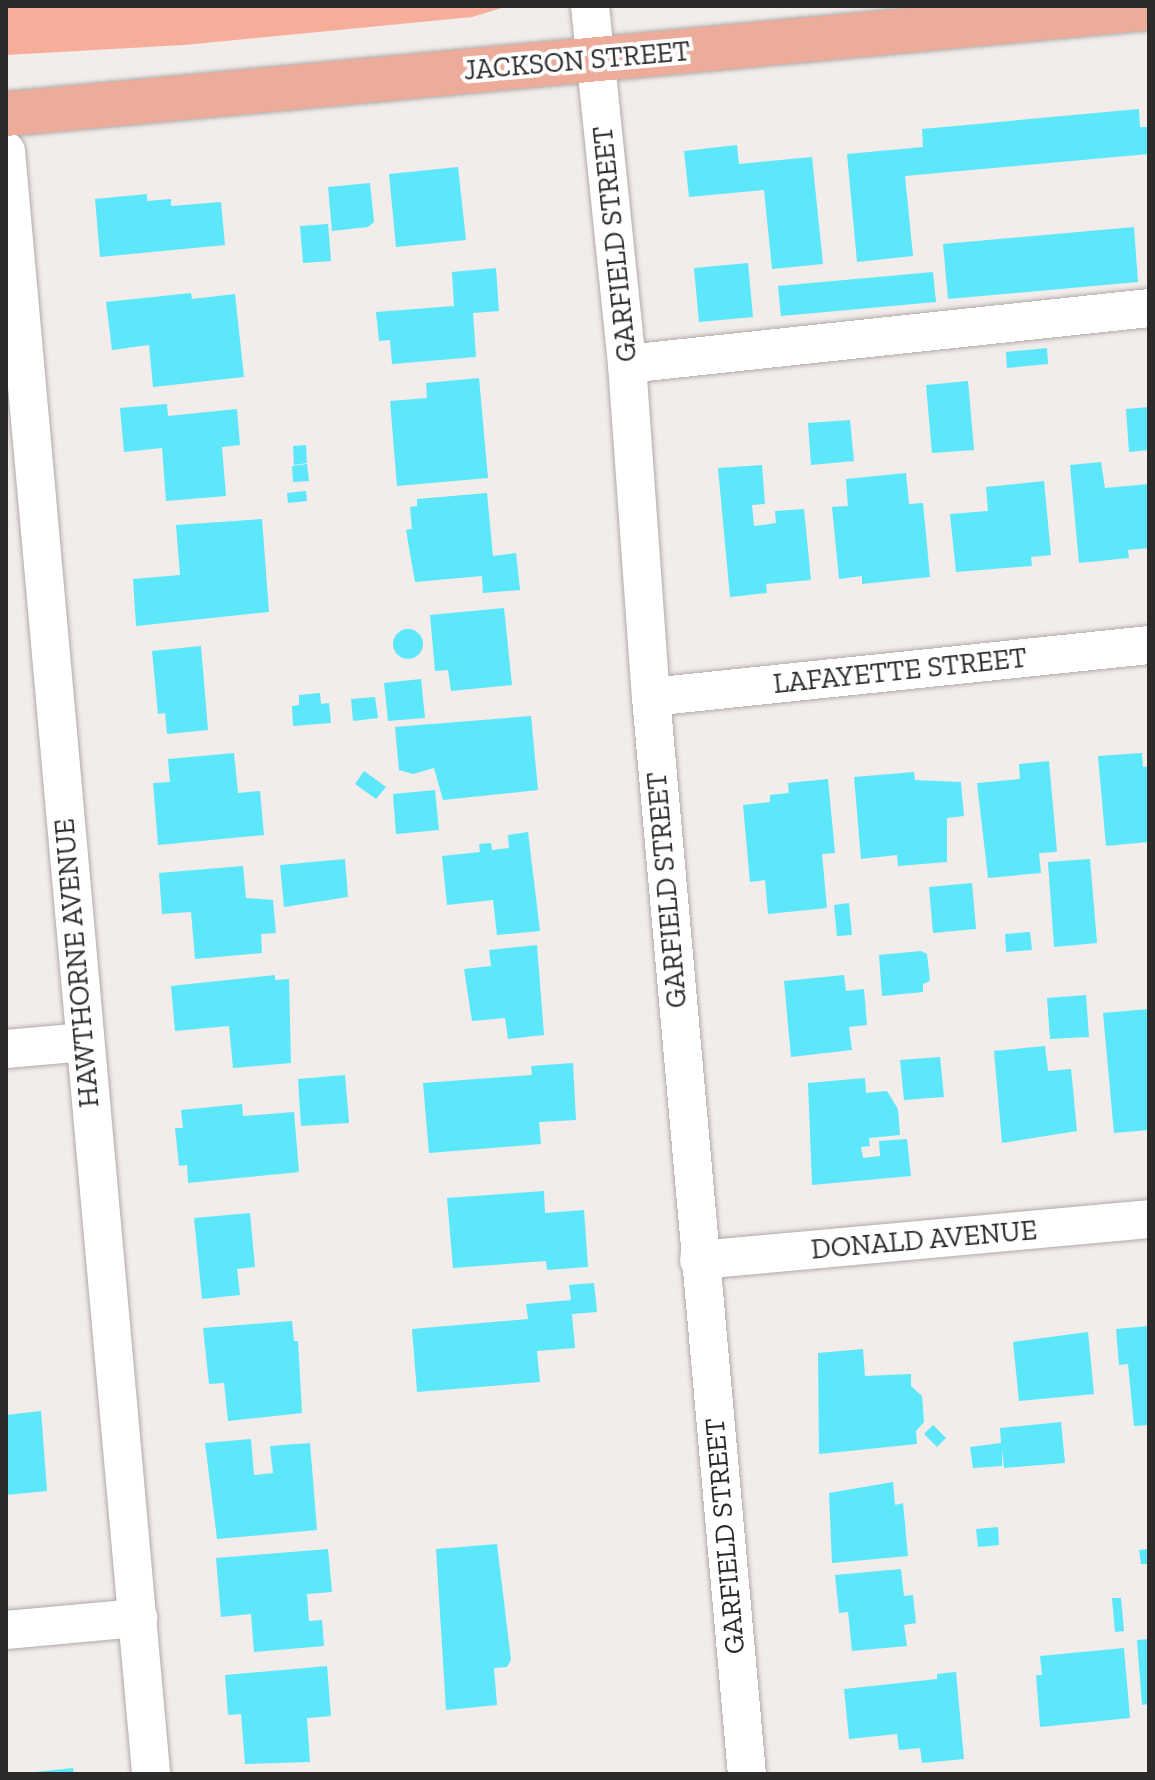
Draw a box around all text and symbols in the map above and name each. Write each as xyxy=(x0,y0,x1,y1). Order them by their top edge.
street label: JACKSON STREET xyxy=(462,34,692,88)
street label: GARFIELD STREET xyxy=(586,124,644,364)
street label: LAFAYETTE STREET xyxy=(772,641,1028,701)
street label: GARFIELD STREET xyxy=(640,771,694,1009)
street label: HAWTHORNE AVENUE xyxy=(48,817,106,1109)
street label: DONALD AVENUE xyxy=(809,1213,1039,1267)
street label: GARFIELD STREET xyxy=(698,1417,752,1655)

